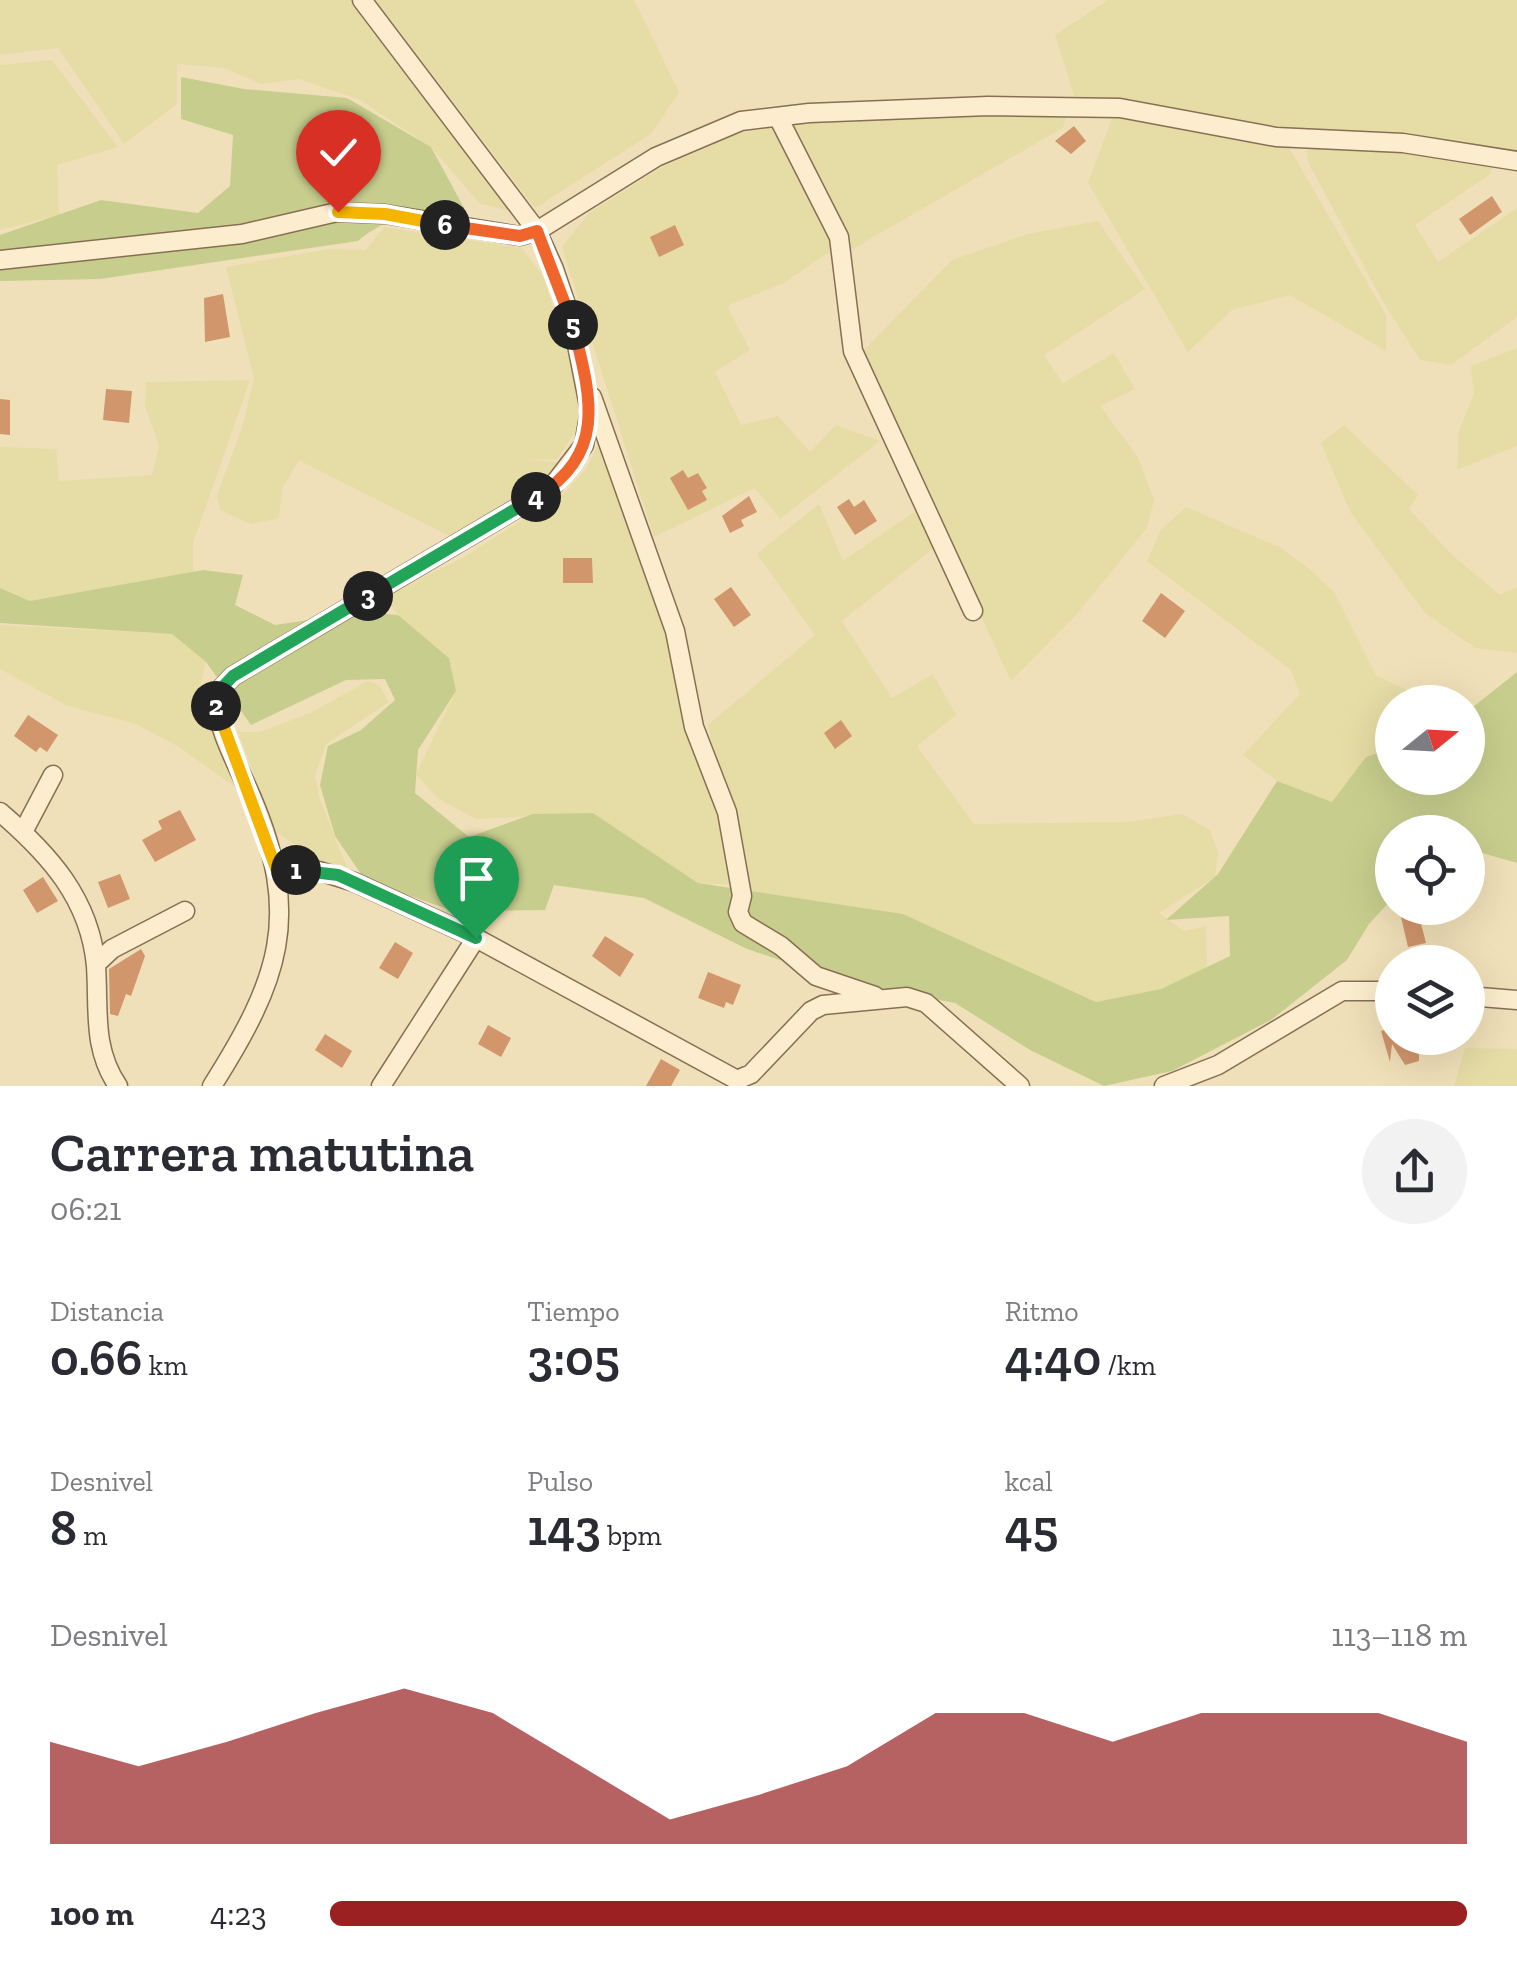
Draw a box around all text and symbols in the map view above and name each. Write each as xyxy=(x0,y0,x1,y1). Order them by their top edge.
pin xyxy=(296,110,381,213)
icon: check xyxy=(311,125,366,180)
pin: 6 xyxy=(420,200,470,250)
text: 6 xyxy=(437,208,453,241)
pin: 5 xyxy=(548,300,598,350)
text: 5 xyxy=(566,308,580,341)
pin: 4 xyxy=(511,472,561,522)
text: 4 xyxy=(528,480,544,513)
pin: 3 xyxy=(343,571,393,621)
text: 3 xyxy=(361,579,375,612)
pin: 2 xyxy=(191,681,241,731)
north arrow xyxy=(1375,685,1485,795)
map controls xyxy=(1375,685,1485,1055)
text: 2 xyxy=(208,689,224,722)
button: locate xyxy=(1375,815,1485,925)
pin xyxy=(434,836,519,939)
pin: 1 xyxy=(271,845,321,895)
icon: arrive xyxy=(449,851,504,906)
text: 1 xyxy=(290,853,302,886)
button: layers xyxy=(1375,945,1485,1055)
text: Carrera matutina xyxy=(50,1119,474,1185)
button: share xyxy=(1362,1119,1467,1224)
text: 06:21 xyxy=(50,1190,121,1228)
text: Distancia xyxy=(50,1295,164,1328)
text: Tiempo xyxy=(527,1295,620,1328)
text: Ritmo xyxy=(1005,1295,1079,1328)
text: 0.66 xyxy=(50,1328,143,1388)
text: 3:05 xyxy=(527,1328,620,1388)
text: 4:40 xyxy=(1005,1328,1101,1388)
text: km xyxy=(143,1349,188,1382)
text: /km xyxy=(1101,1349,1156,1382)
text: Desnivel xyxy=(50,1465,153,1498)
text: Pulso xyxy=(527,1465,593,1498)
text: kcal xyxy=(1005,1465,1053,1498)
text: 8 xyxy=(50,1498,77,1558)
text: 143 xyxy=(527,1498,601,1558)
text: 45 xyxy=(1005,1498,1058,1558)
text: m xyxy=(77,1519,107,1552)
text: bpm xyxy=(601,1519,662,1552)
text: Desnivel xyxy=(50,1616,168,1654)
text: 113–118 m xyxy=(1331,1616,1467,1654)
text: 100 m xyxy=(50,1895,134,1933)
text: 4:23 xyxy=(210,1895,267,1933)

